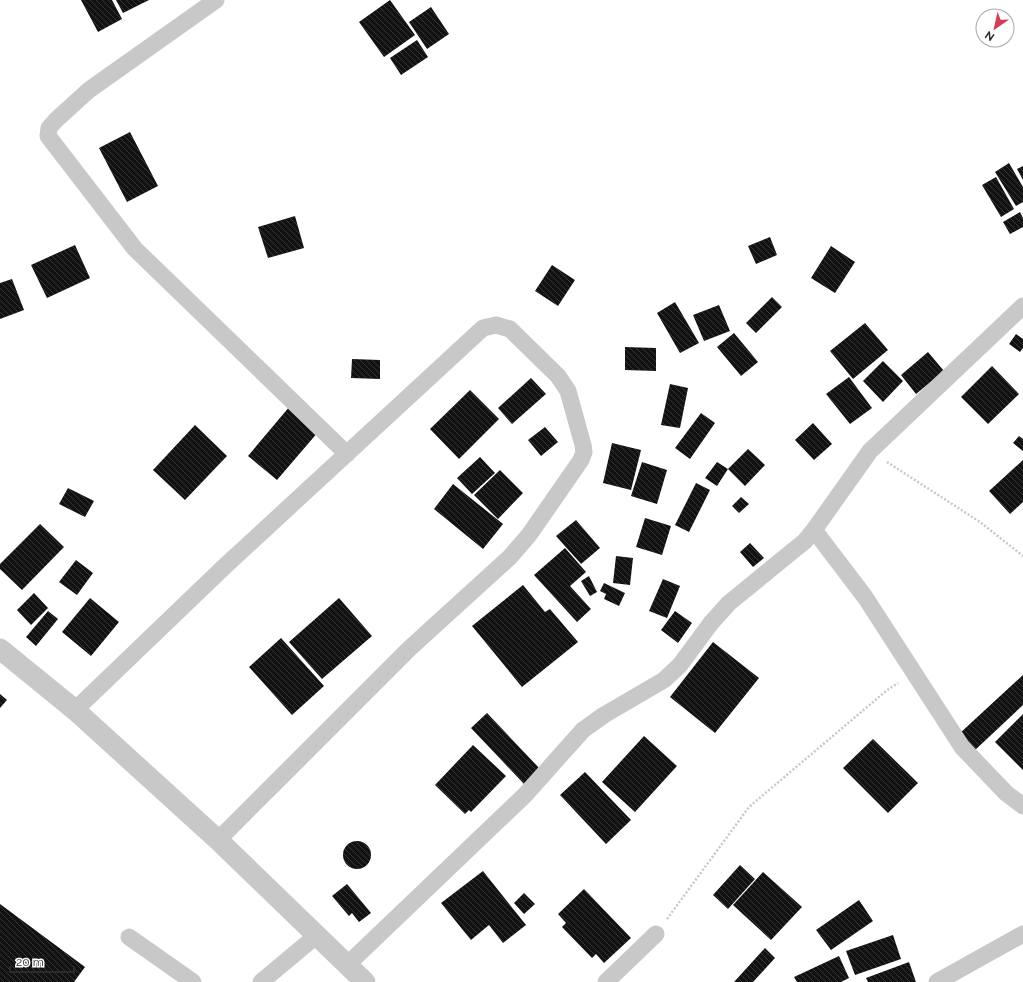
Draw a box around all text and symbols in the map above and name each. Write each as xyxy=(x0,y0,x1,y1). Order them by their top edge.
north arrow xyxy=(975,8,1015,48)
text: N xyxy=(983,28,997,44)
scale bar xyxy=(10,948,74,974)
text: 20 m xyxy=(16,955,44,969)

